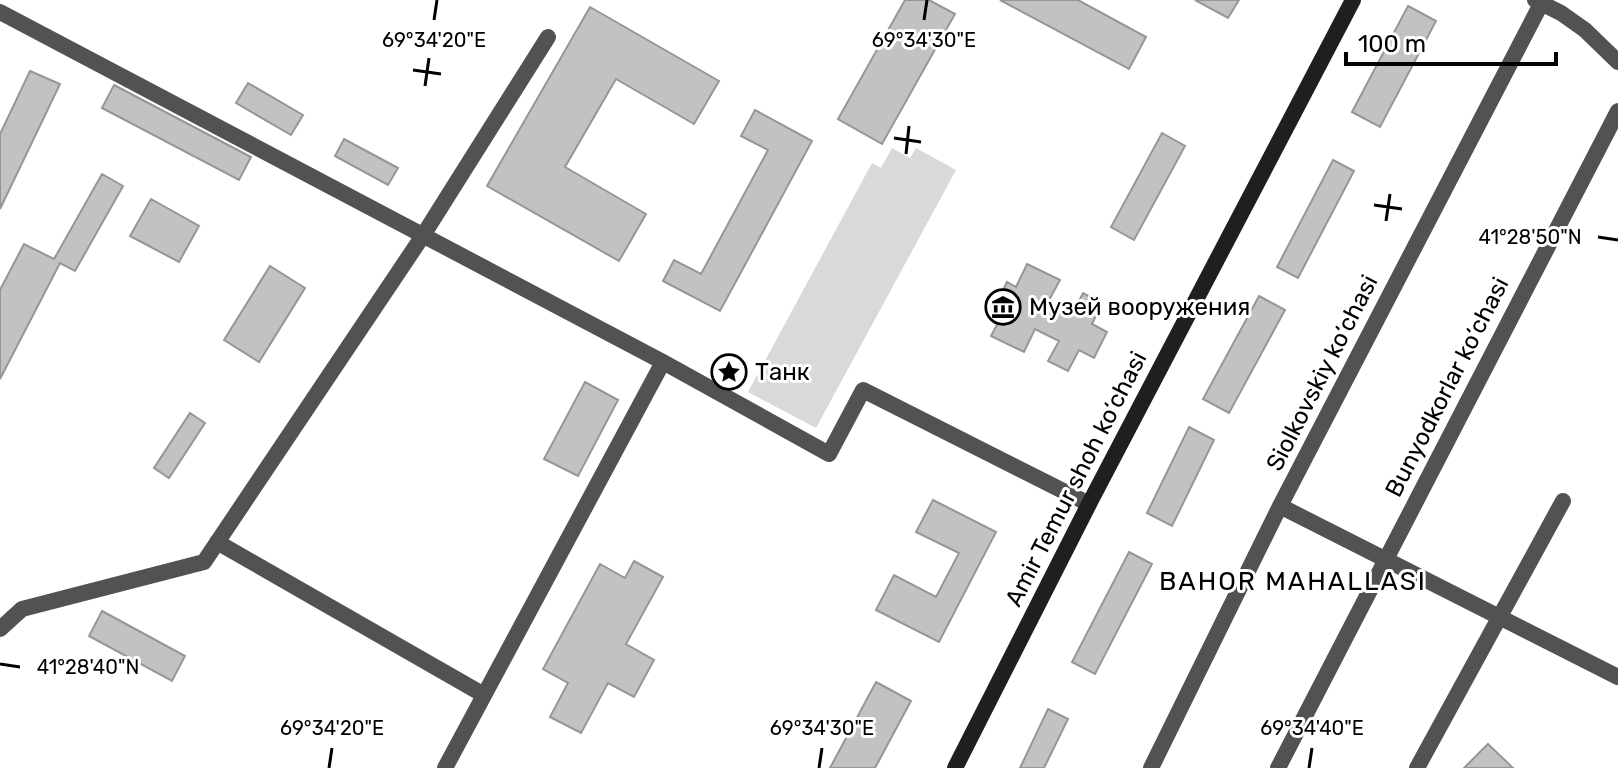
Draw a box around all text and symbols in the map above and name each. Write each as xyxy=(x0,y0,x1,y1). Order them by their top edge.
scale bar xyxy=(1346,16,1556,66)
text: 69°34'20"E xyxy=(382,28,486,52)
text: 69°34'30"E xyxy=(872,28,976,52)
text: 100 m xyxy=(1358,30,1426,58)
text: 41°28'50"N xyxy=(1478,225,1582,249)
street label: Siolkovskiy ko‘chasi xyxy=(1260,270,1384,476)
street label: Bunyodkorlar ko‘chasi xyxy=(1379,273,1515,501)
museum icon: Музей вооружения xyxy=(984,288,1022,326)
place label: Музей вооружения xyxy=(1029,293,1250,321)
street label: Amir Temur shoh ko‘chasi xyxy=(999,347,1153,611)
place icon: Танк xyxy=(710,353,748,391)
place label: Танк xyxy=(755,358,810,386)
district label: BAHOR MAHALLASI xyxy=(1159,566,1427,597)
text: 41°28'40"N xyxy=(37,655,139,679)
text: 69°34'20"E xyxy=(280,716,384,740)
text: 69°34'30"E xyxy=(770,716,874,740)
text: 69°34'40"E xyxy=(1260,716,1364,740)

